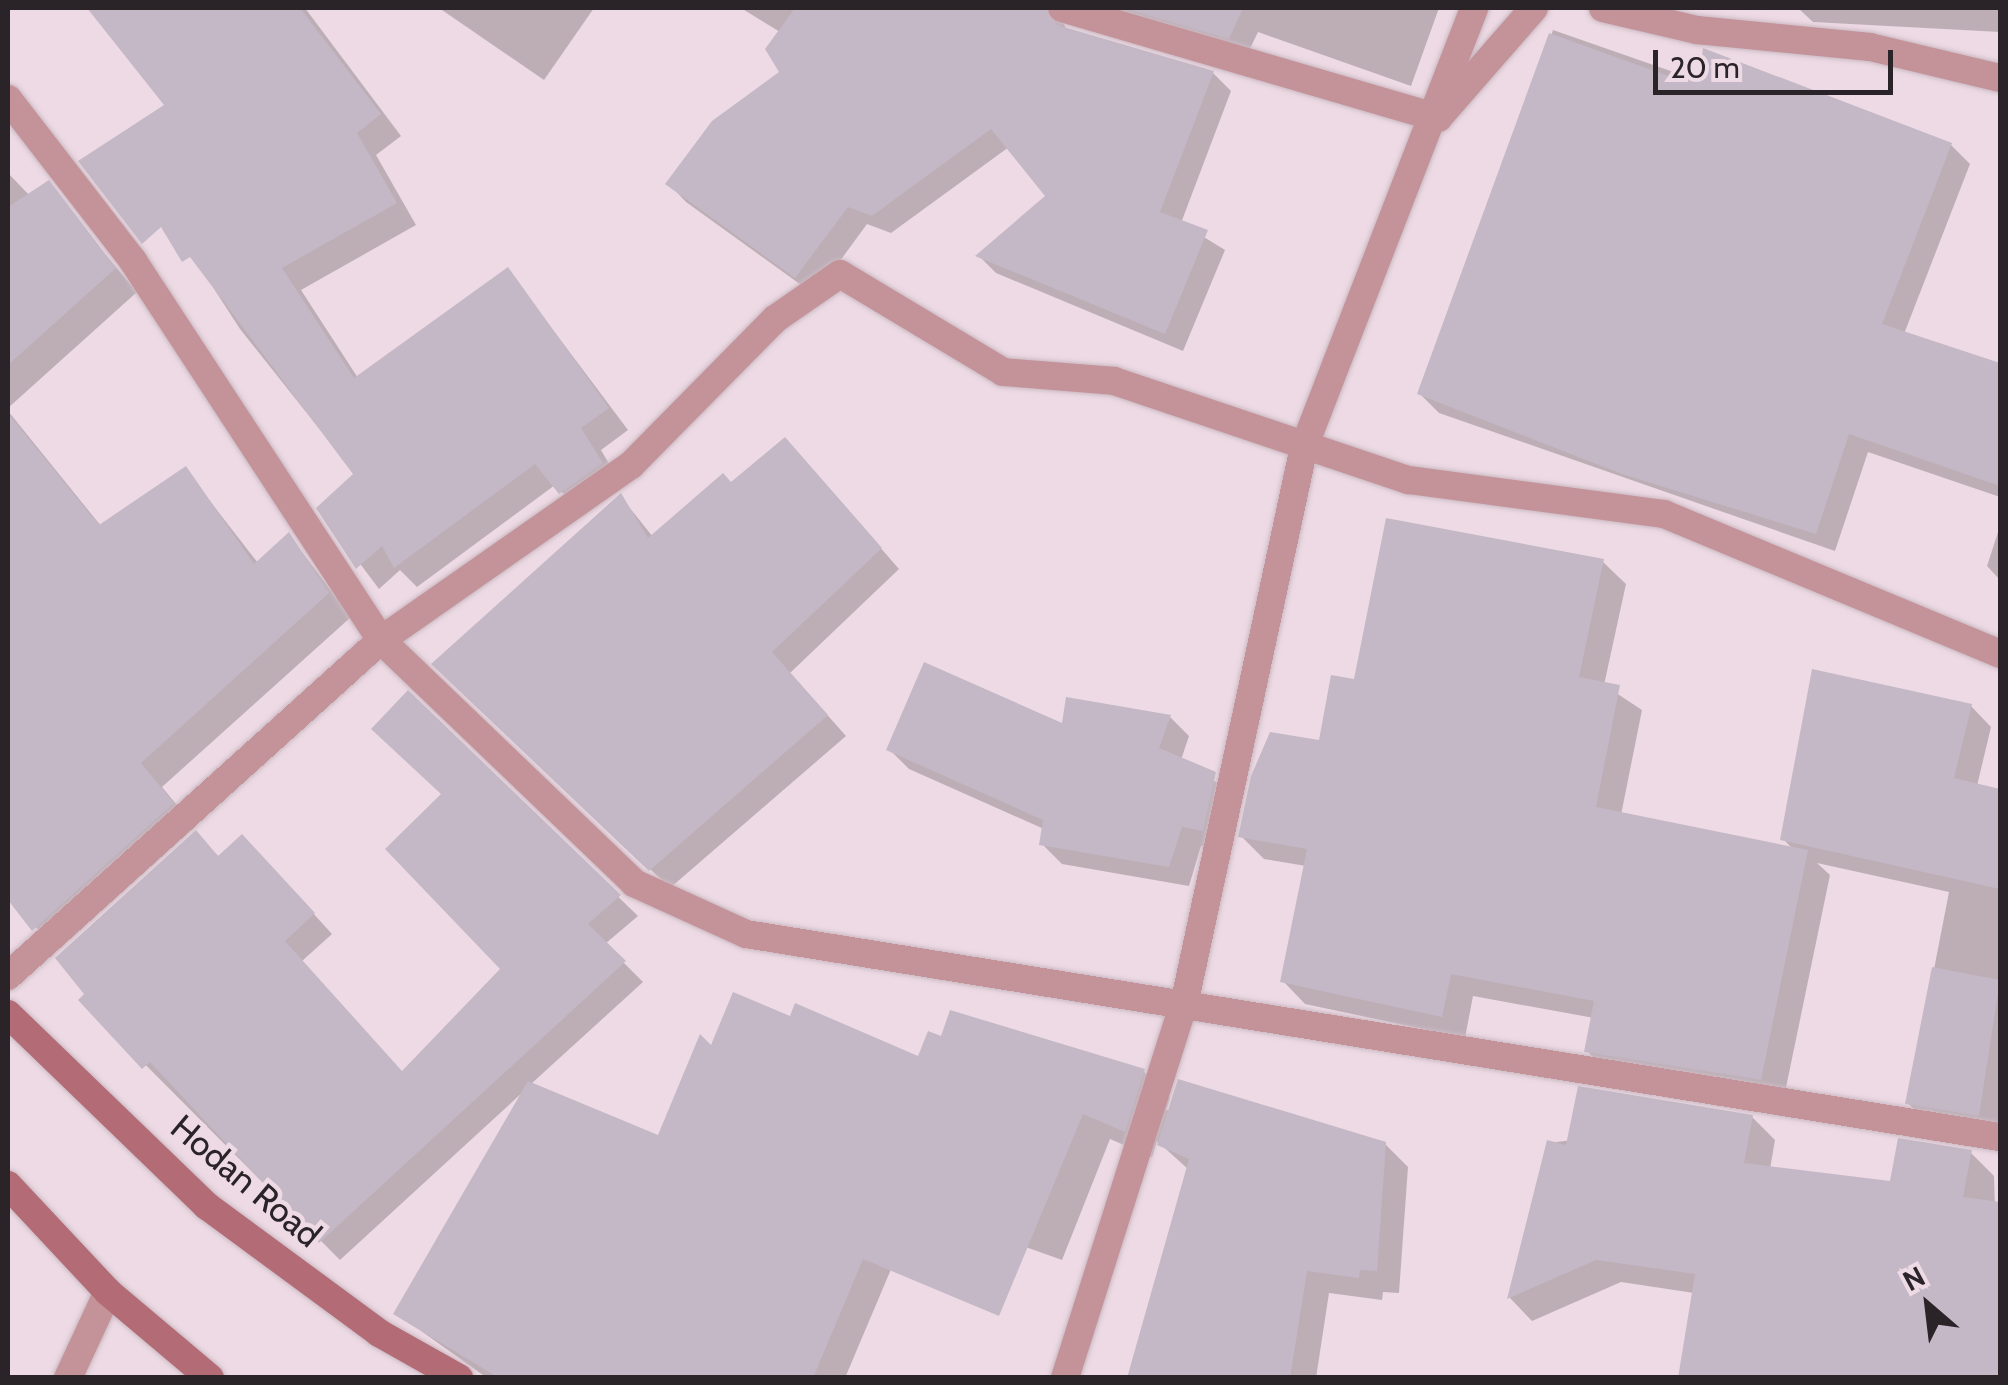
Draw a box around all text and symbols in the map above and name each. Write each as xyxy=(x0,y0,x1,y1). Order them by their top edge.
scale bar xyxy=(1658,30,1898,92)
text: 20 m xyxy=(1670,49,1740,86)
street label: Hodan Road xyxy=(162,1106,330,1256)
north arrow xyxy=(1878,1255,1978,1355)
text: N xyxy=(1897,1259,1931,1298)

